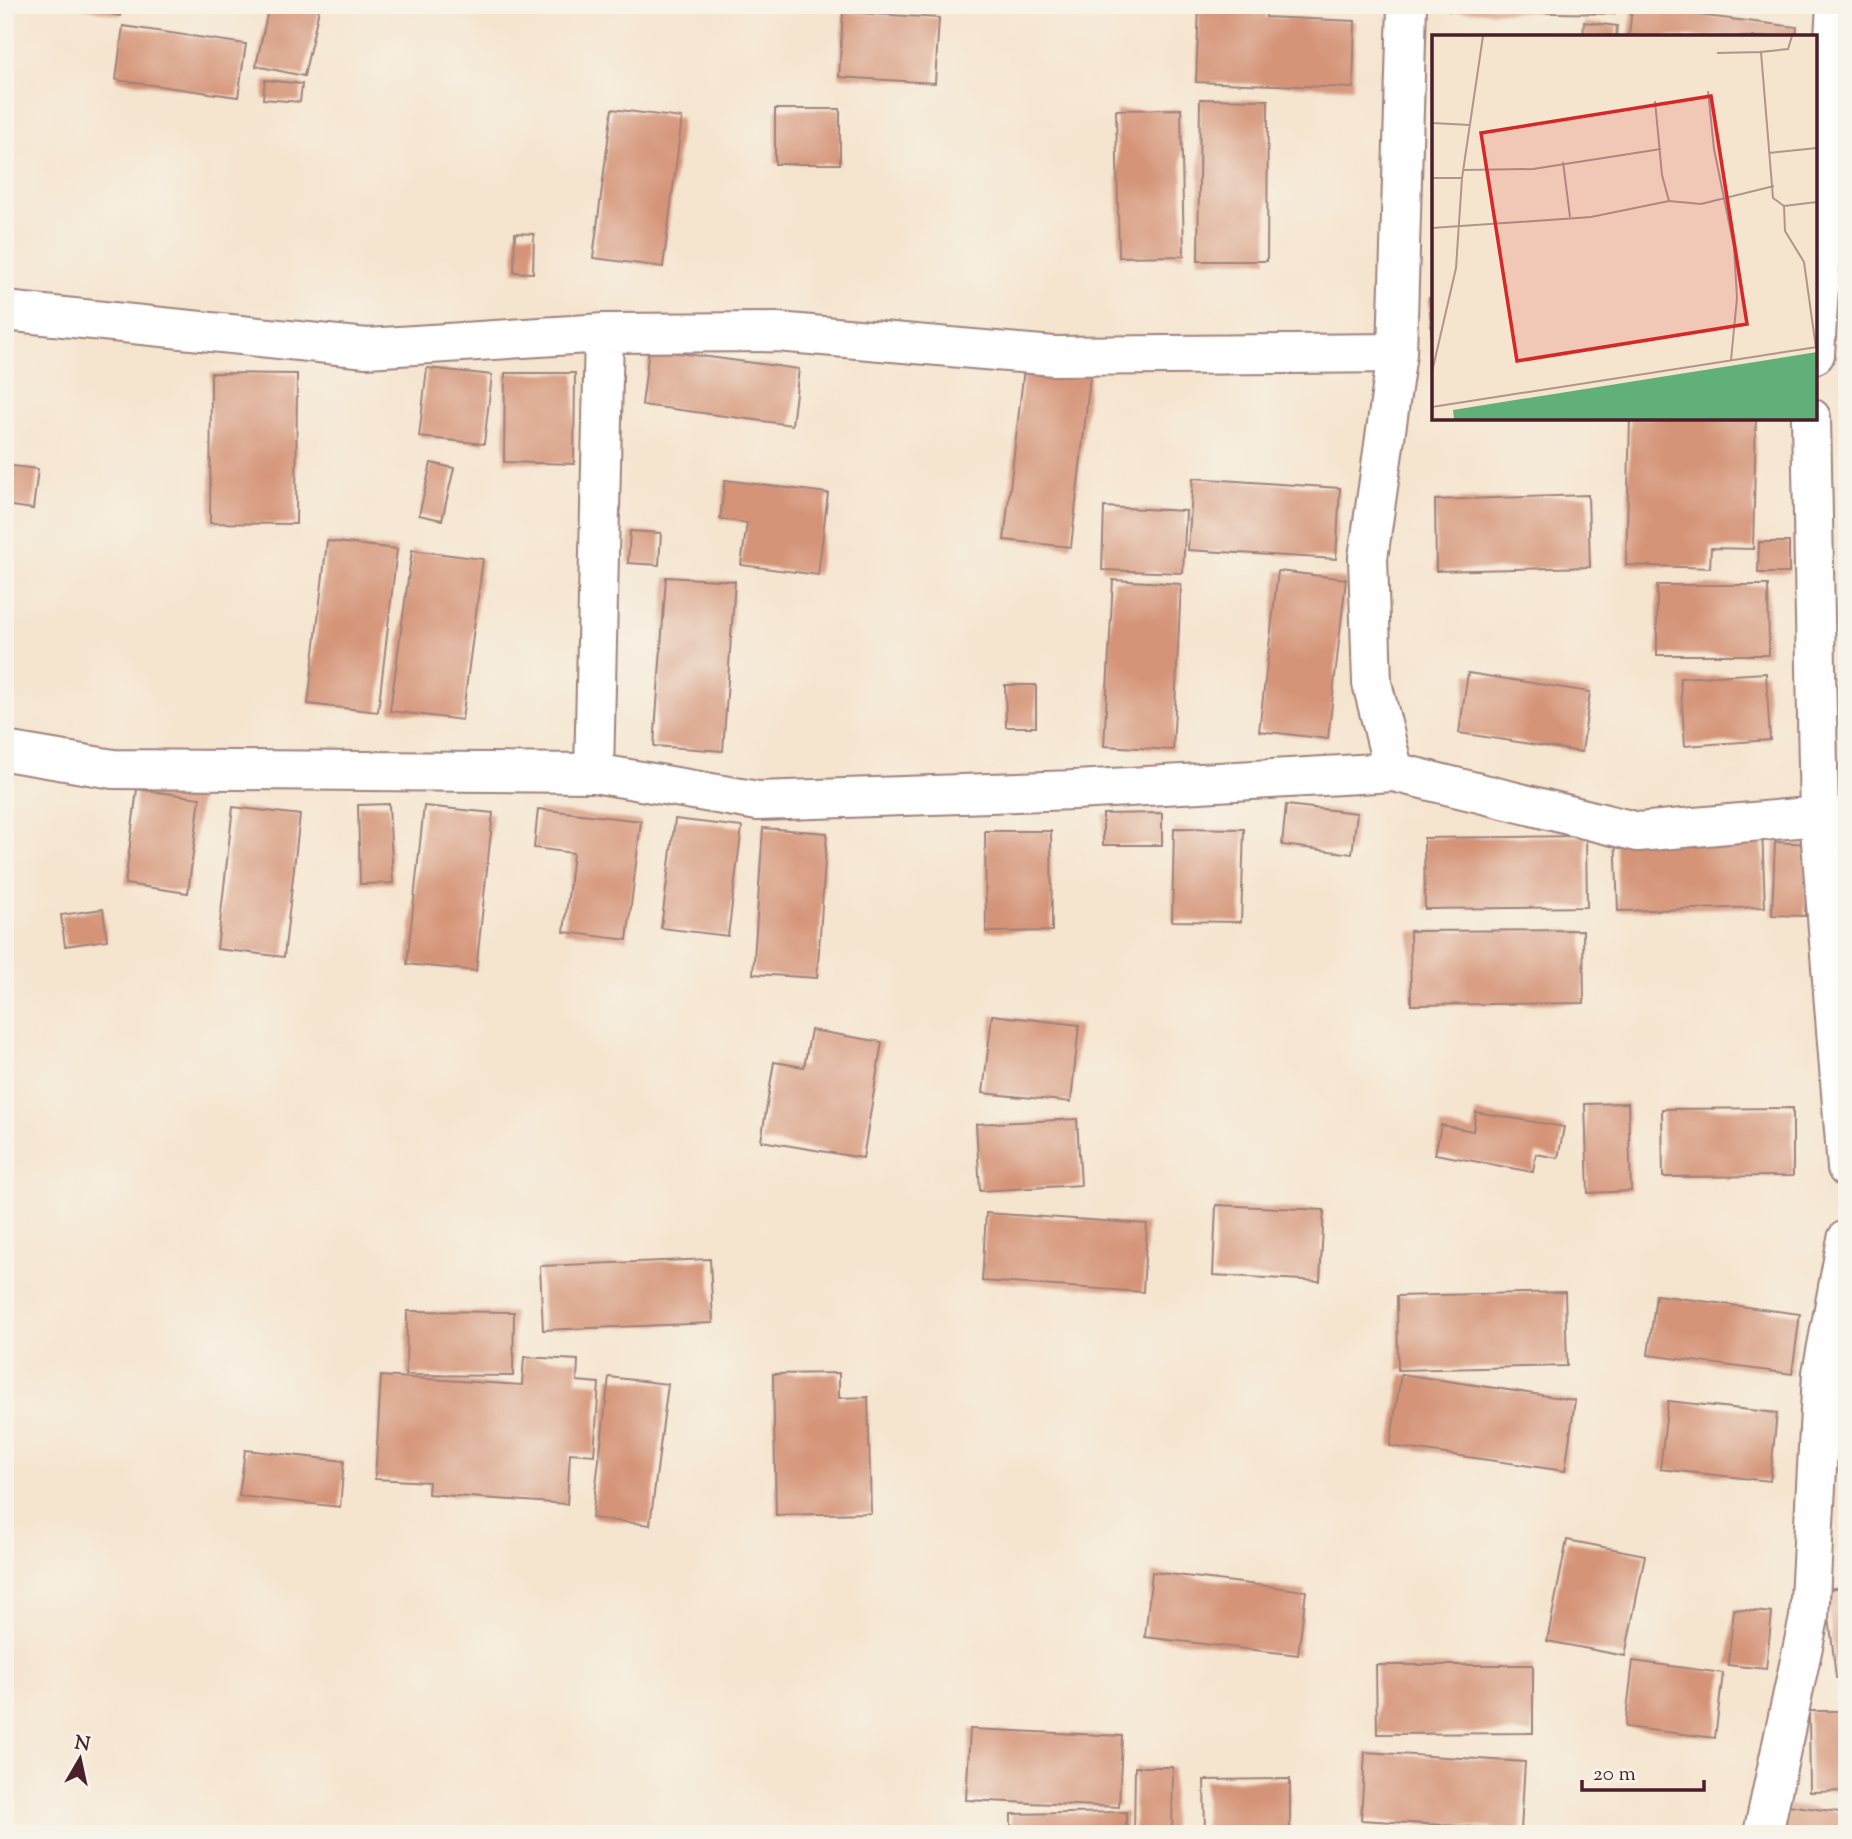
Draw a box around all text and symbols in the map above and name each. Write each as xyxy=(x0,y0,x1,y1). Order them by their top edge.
inset map xyxy=(1432,35,1817,420)
north arrow xyxy=(46,1724,116,1794)
text: N xyxy=(73,1730,92,1759)
scale bar xyxy=(1582,1748,1705,1792)
text: 20 m xyxy=(1593,1760,1636,1790)

